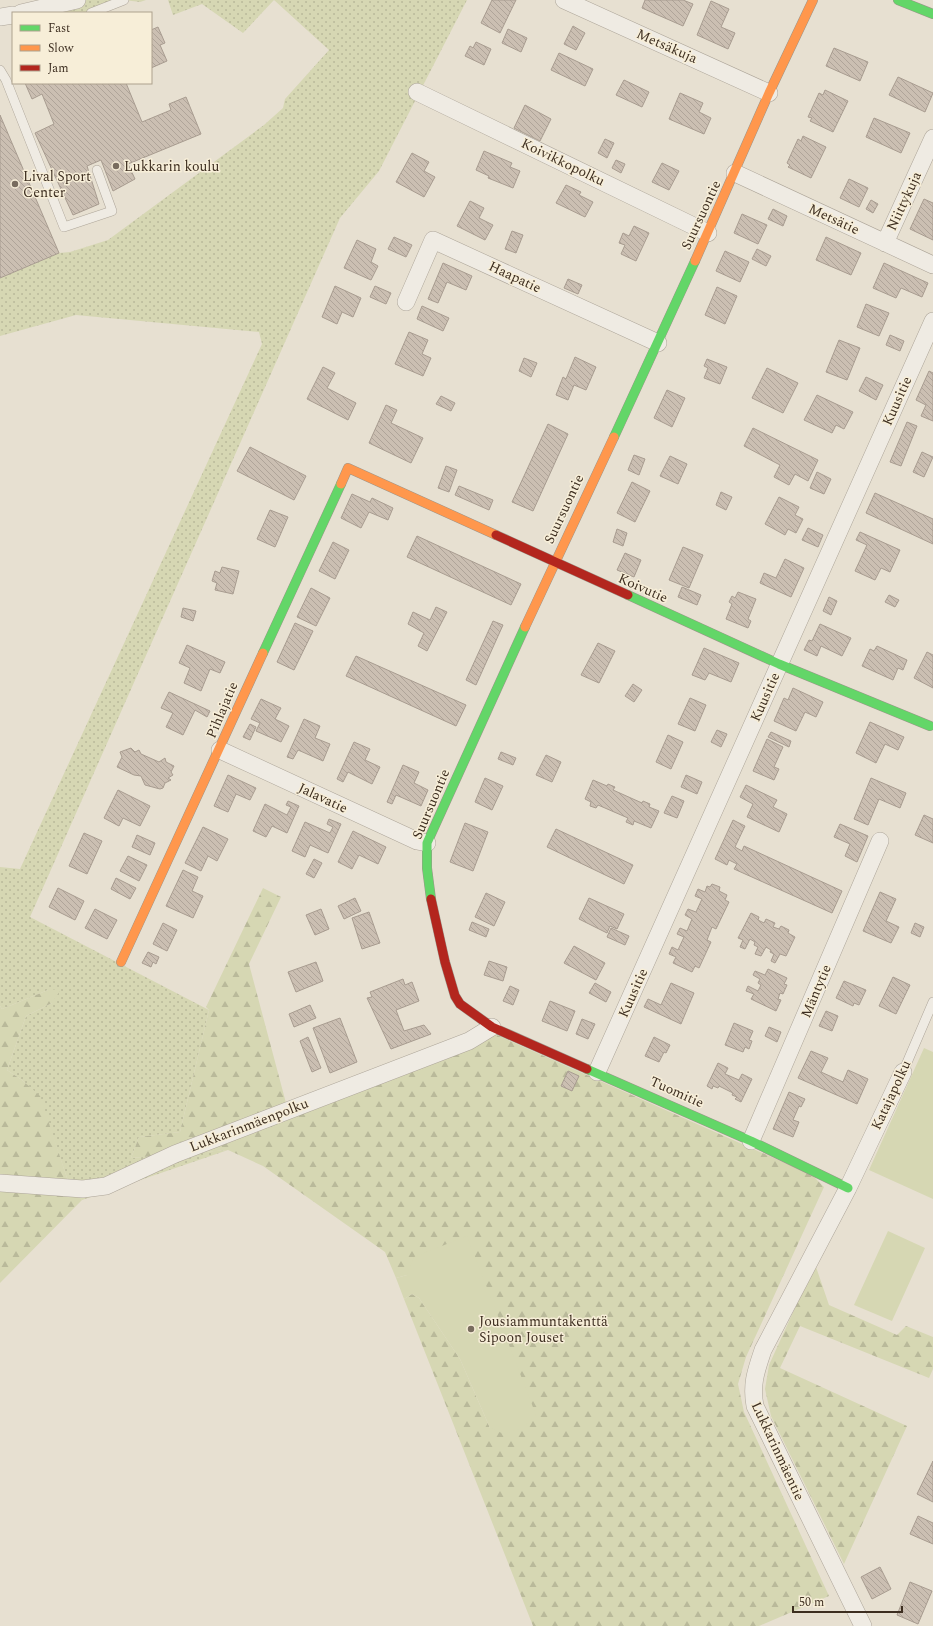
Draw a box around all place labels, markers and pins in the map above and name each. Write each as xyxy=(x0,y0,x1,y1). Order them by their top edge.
place label: Lukkarin koulu xyxy=(124,156,219,177)
marker: Lukkarin koulu xyxy=(111,161,121,171)
place label: Lival Sport Center xyxy=(23,166,91,203)
marker: Lival Sport Center xyxy=(10,179,20,189)
place label: Jousiammuntakenttä Sipoon Jouset xyxy=(479,1311,608,1348)
marker: Jousiammuntakenttä Sipoon Jouset xyxy=(466,1324,476,1334)

